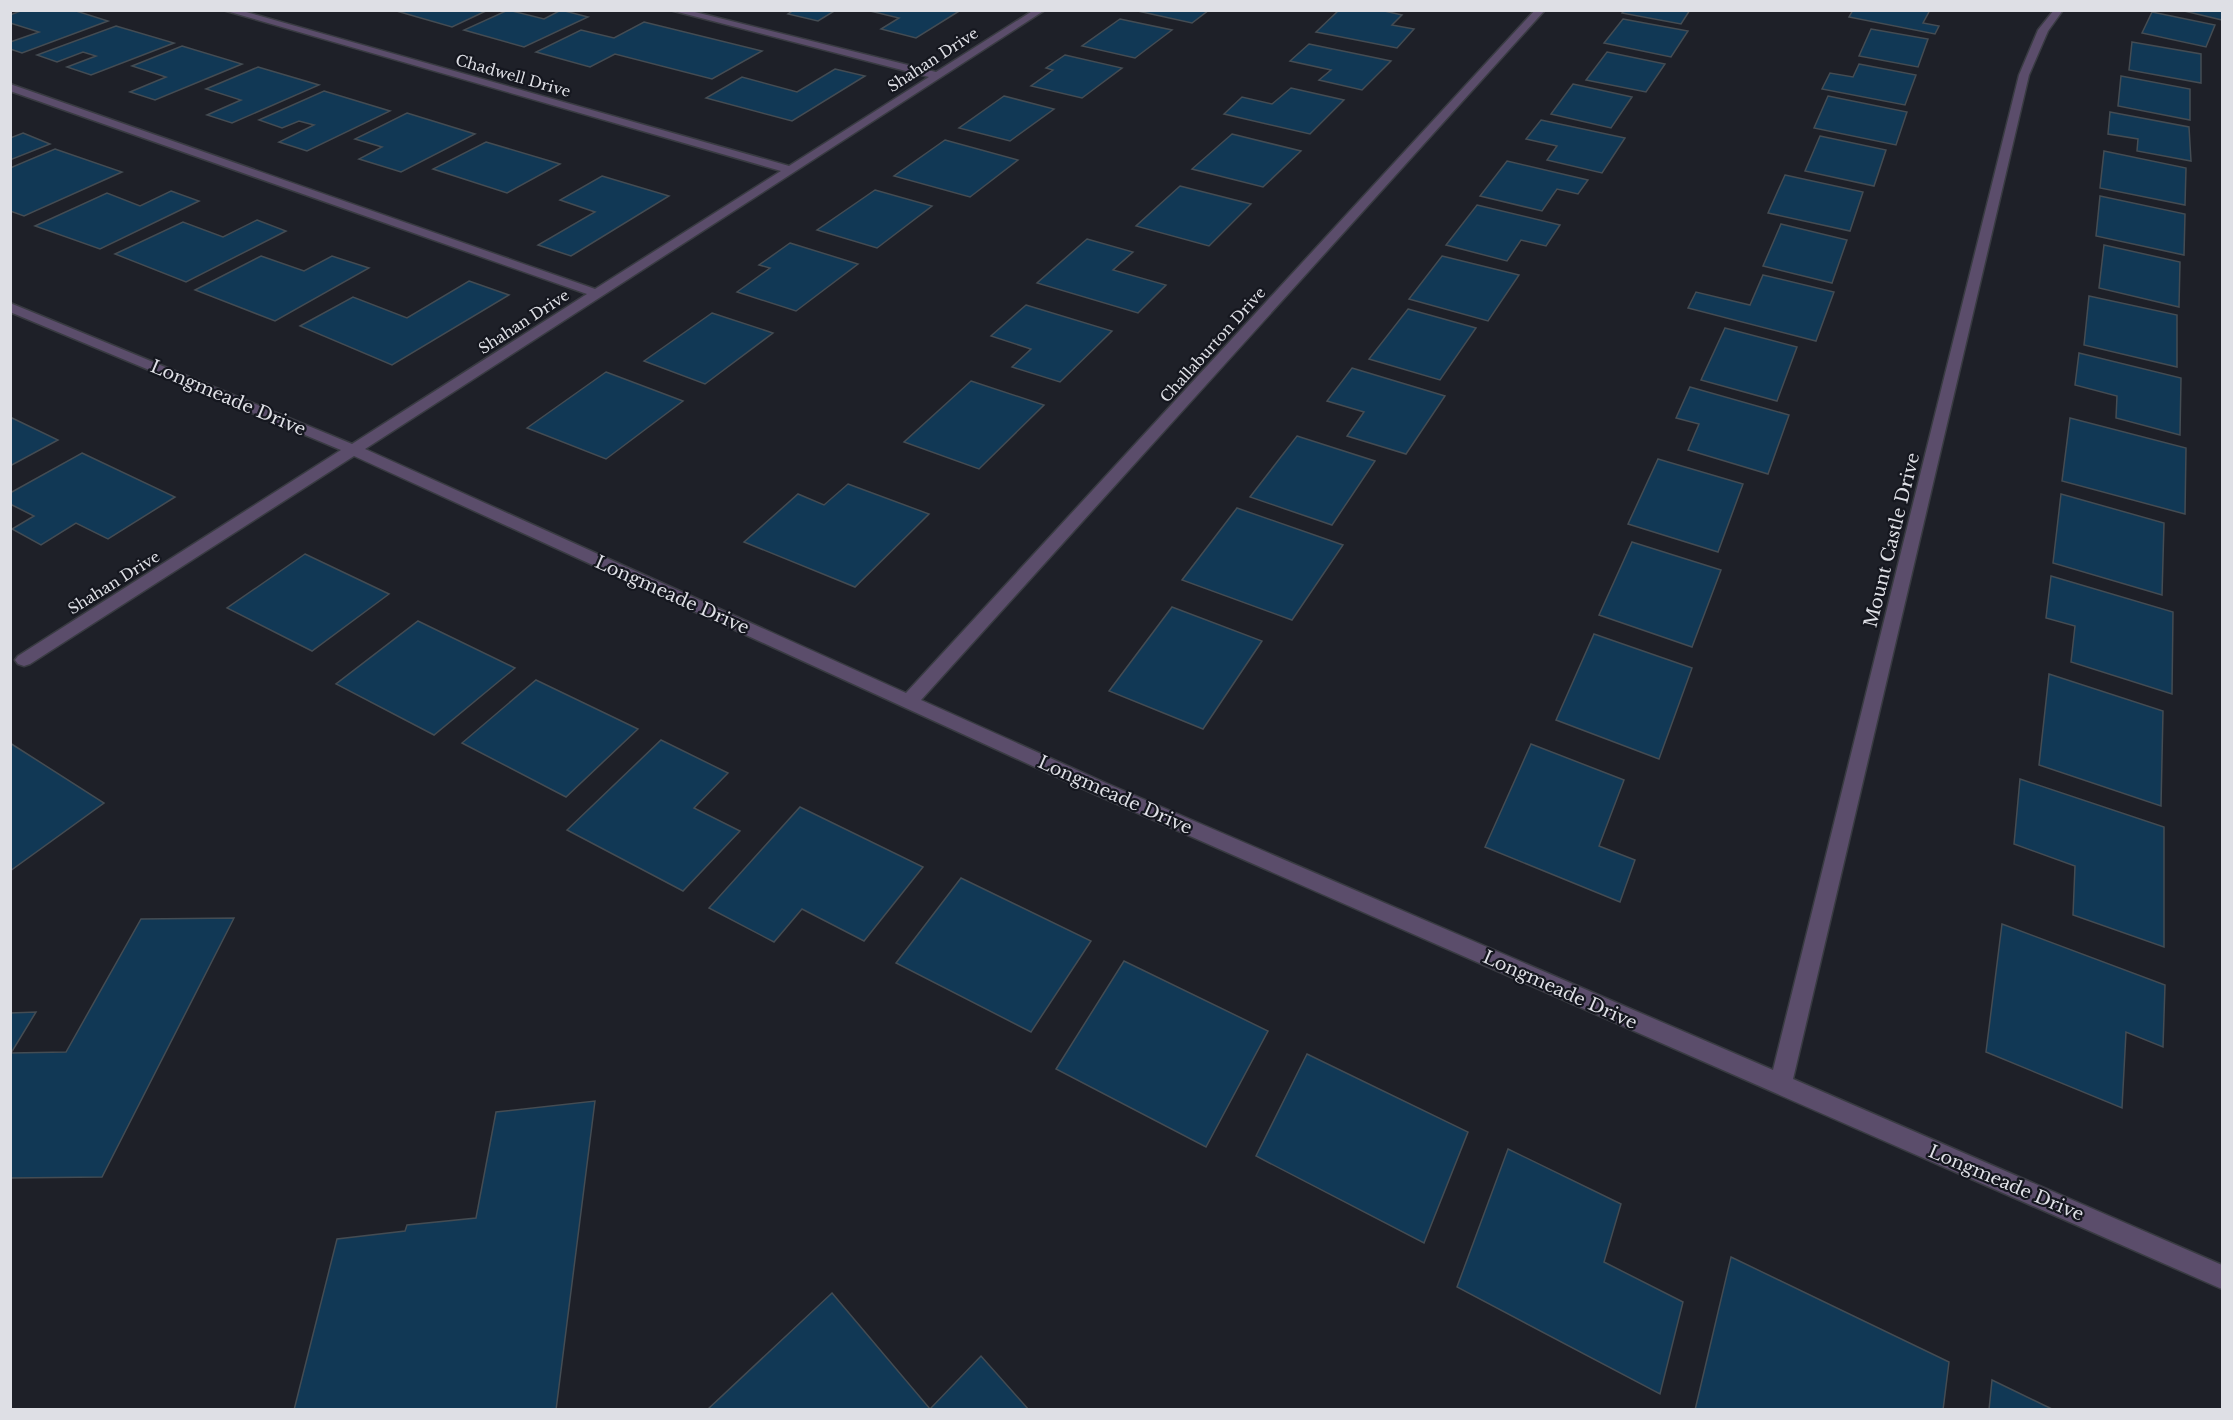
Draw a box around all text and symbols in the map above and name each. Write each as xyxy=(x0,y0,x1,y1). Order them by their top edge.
street label: Shahan Drive xyxy=(884,23,982,96)
street label: Chadwell Drive xyxy=(453,50,573,101)
street label: Challaburton Drive xyxy=(1156,283,1269,406)
street label: Shahan Drive xyxy=(475,285,573,358)
street label: Longmeade Drive xyxy=(147,355,309,441)
street label: Mount Castle Drive xyxy=(1860,450,1924,630)
street label: Shahan Drive xyxy=(64,547,163,618)
street label: Longmeade Drive xyxy=(591,551,753,639)
street label: Longmeade Drive xyxy=(1034,751,1196,839)
street label: Longmeade Drive xyxy=(1479,946,1641,1034)
street label: Longmeade Drive xyxy=(1925,1140,2087,1226)

